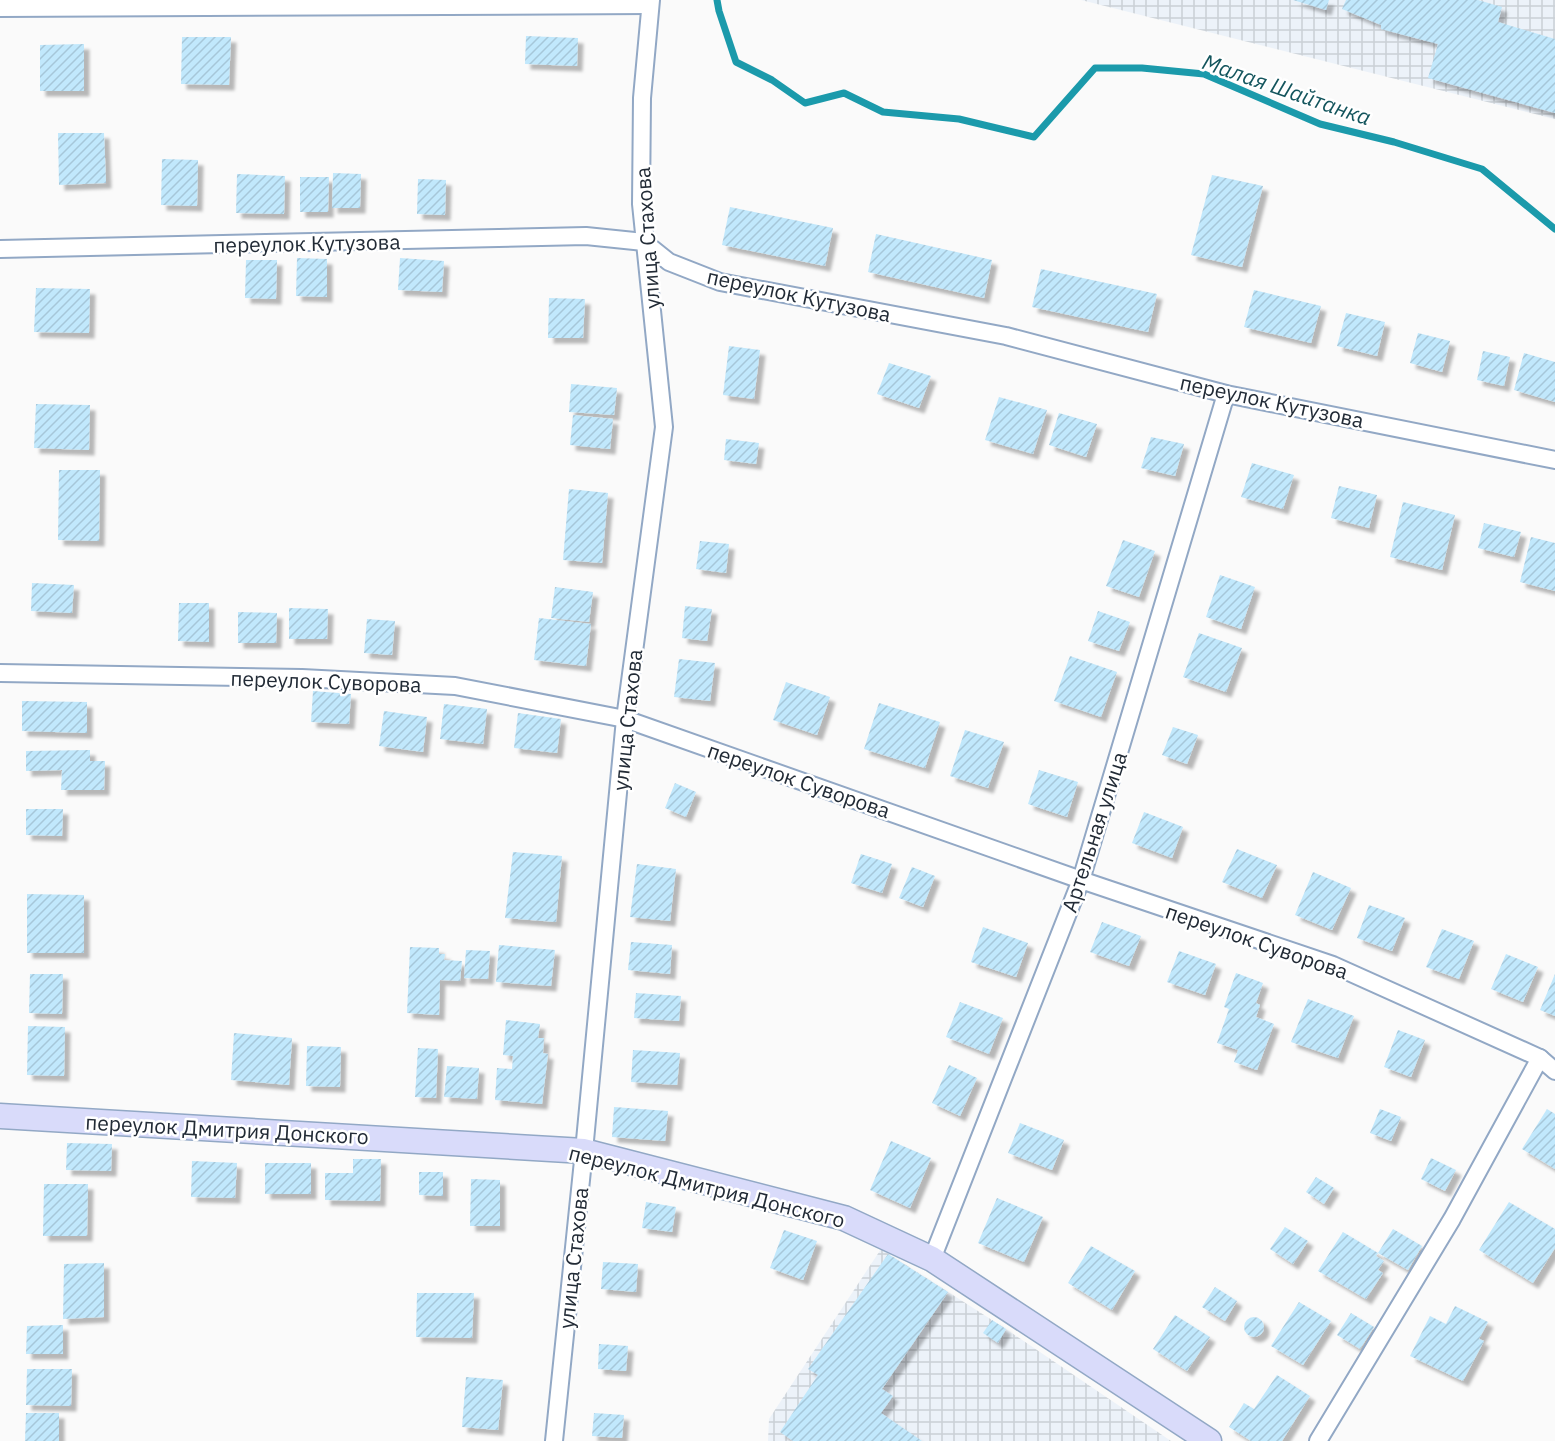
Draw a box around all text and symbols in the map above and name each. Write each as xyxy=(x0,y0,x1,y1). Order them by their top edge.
water label: Малая Шайтанка xyxy=(1199,47,1375,131)
street label: улица Стахова xyxy=(628,166,666,310)
street label: переулок Кутузова xyxy=(213,227,401,259)
street label: переулок Кутузова xyxy=(705,262,893,328)
street label: переулок Кутузова xyxy=(1178,368,1366,434)
street label: улица Стахова xyxy=(606,648,648,792)
street label: переулок Суворова xyxy=(230,664,422,698)
street label: переулок Суворова xyxy=(704,736,894,824)
street label: Артельная улица xyxy=(1055,748,1133,916)
street label: переулок Суворова xyxy=(1162,897,1352,985)
street label: переулок Дмитрия Донского xyxy=(85,1108,369,1150)
street label: переулок Дмитрия Донского xyxy=(566,1138,848,1234)
street label: улица Стахова xyxy=(552,1186,594,1330)

